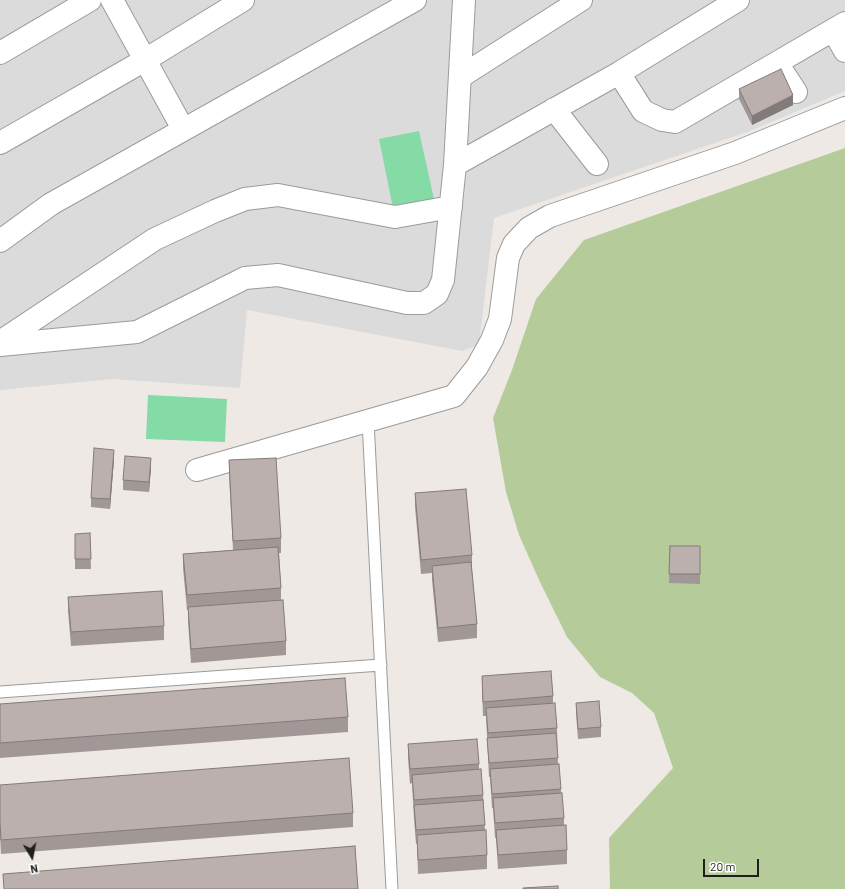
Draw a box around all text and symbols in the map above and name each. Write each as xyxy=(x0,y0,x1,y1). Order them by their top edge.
north arrow xyxy=(12,837,52,877)
scale bar xyxy=(705,851,761,877)
text: 20 m xyxy=(710,859,736,873)
text: N xyxy=(29,862,39,876)

